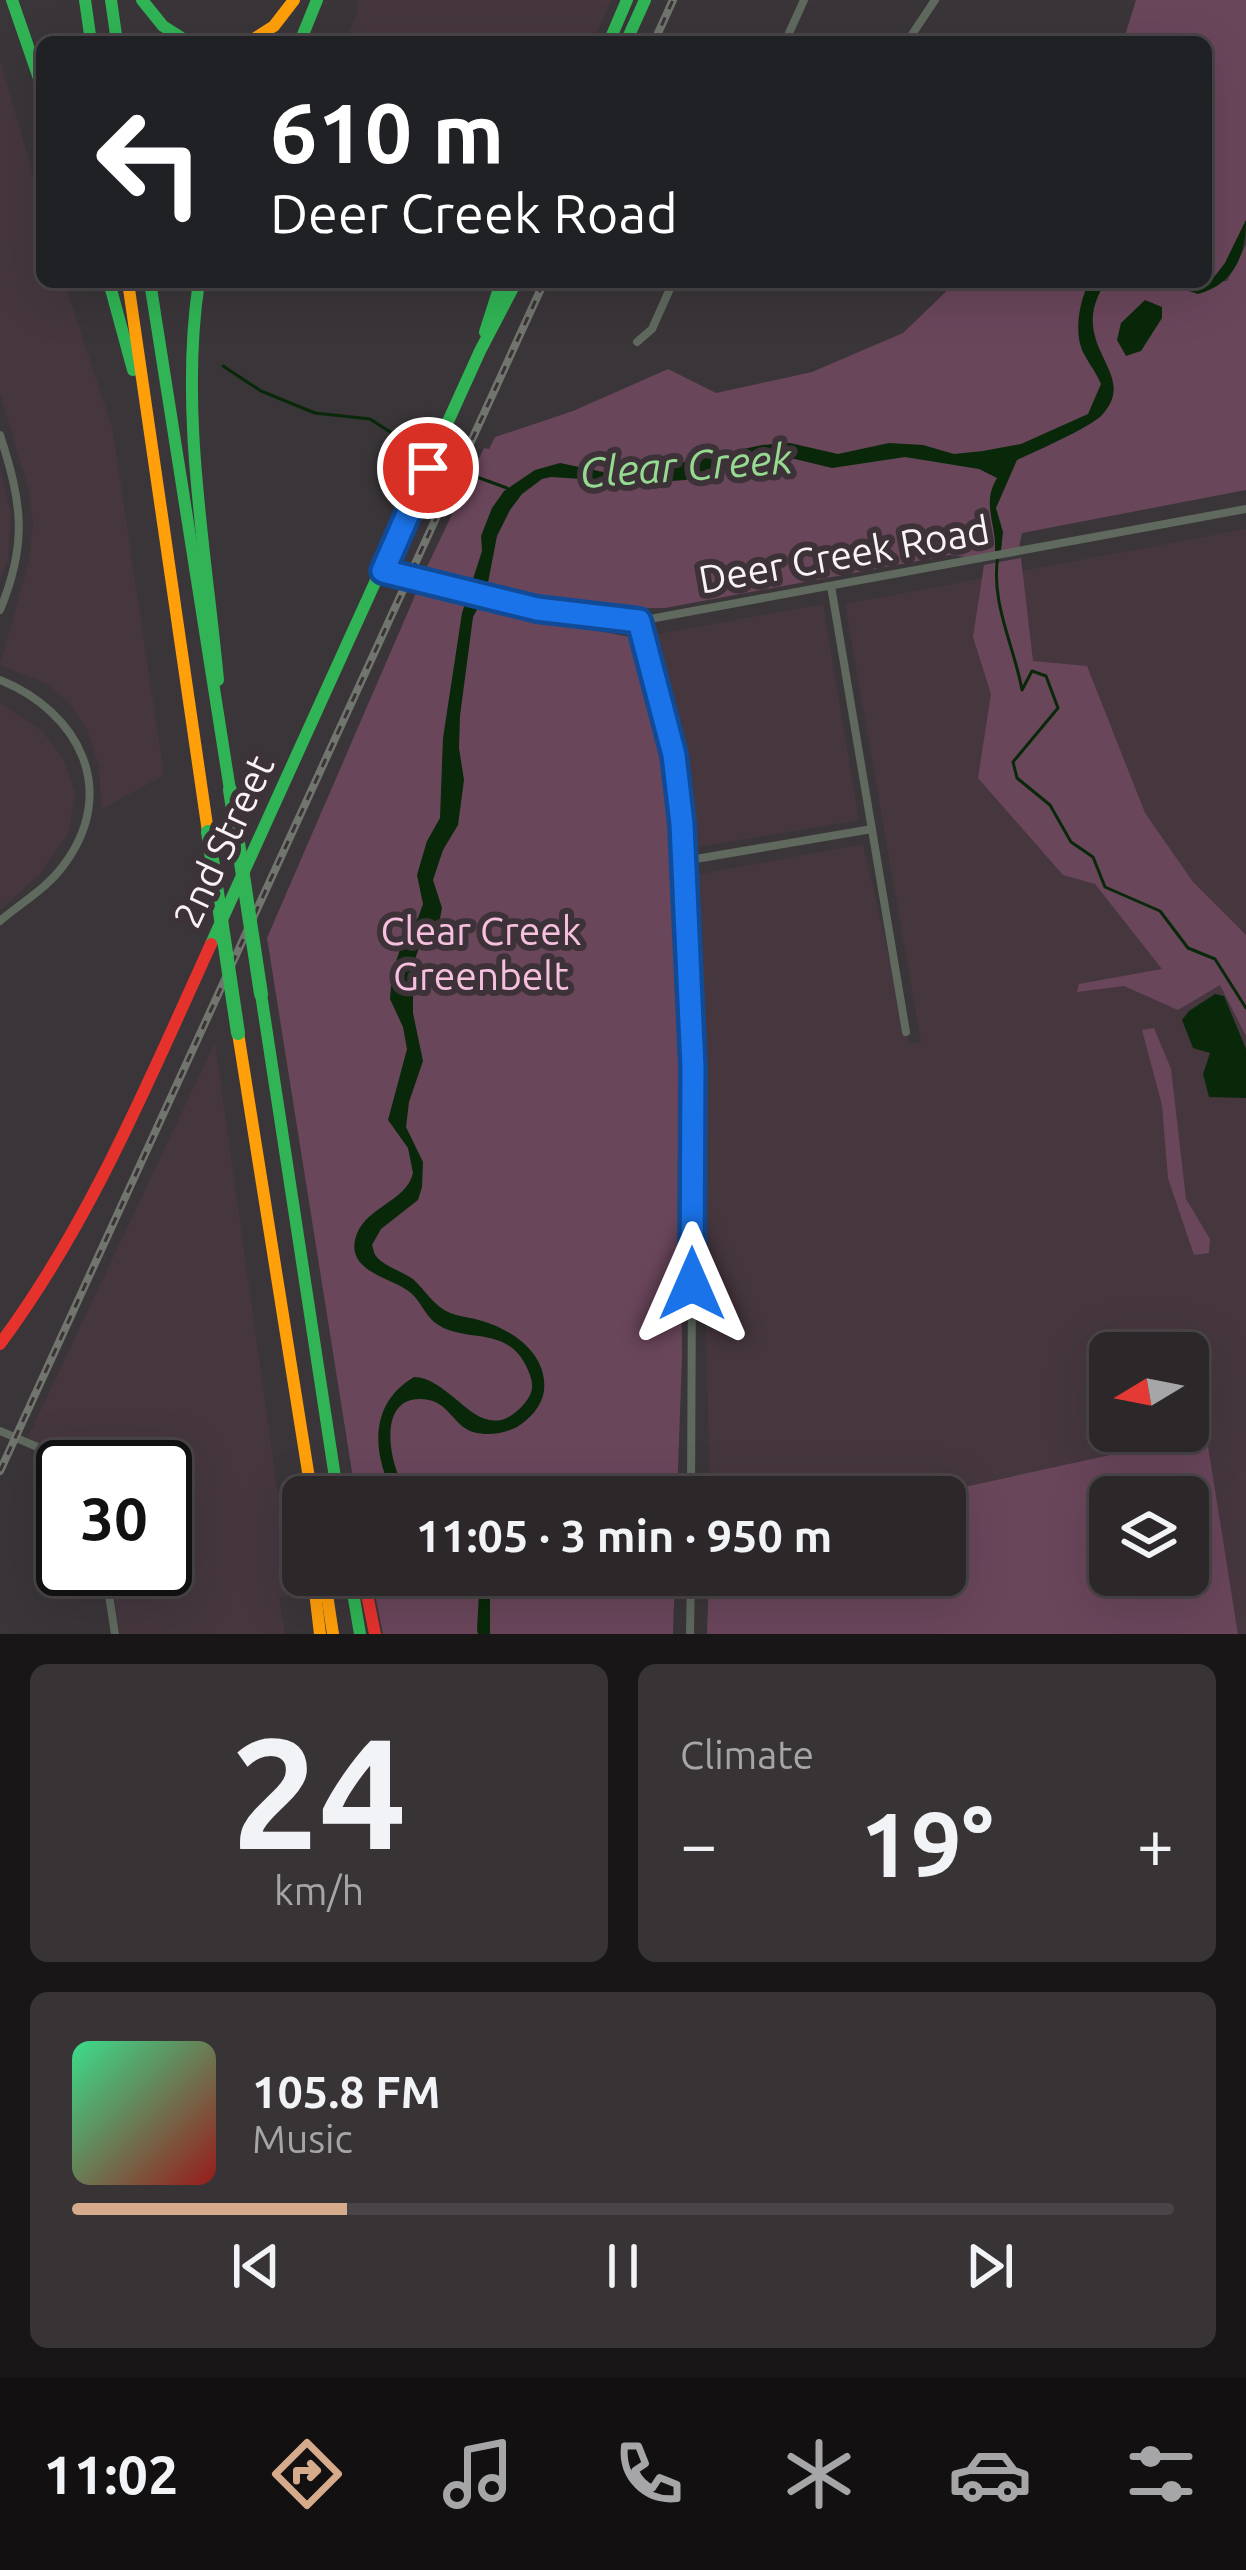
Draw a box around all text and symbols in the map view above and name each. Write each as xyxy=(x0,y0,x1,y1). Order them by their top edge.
icon: left xyxy=(72,84,228,240)
text: 610 m xyxy=(270,85,504,179)
text: Deer Creek Road xyxy=(270,183,678,243)
pin xyxy=(377,417,479,519)
water label: Clear Creek xyxy=(578,434,795,496)
icon: arrive xyxy=(395,435,461,501)
street label: Deer Creek Road xyxy=(695,507,993,601)
street label: 2nd Street xyxy=(164,748,282,934)
park label: Clear Creek Greenbelt xyxy=(381,909,581,997)
position arrow xyxy=(629,1221,755,1347)
north arrow xyxy=(1089,1332,1209,1452)
map controls xyxy=(1089,1332,1209,1596)
speed limit sign: 30 xyxy=(36,1440,192,1596)
button: layers xyxy=(1089,1476,1209,1596)
text: 11:05 · 3 min · 950 m xyxy=(416,1510,832,1561)
text: 24 xyxy=(231,1704,407,1878)
text: Climate xyxy=(680,1733,814,1776)
text: 19° xyxy=(860,1793,994,1894)
text: − xyxy=(680,1806,717,1880)
text: + xyxy=(1137,1806,1174,1880)
text: km/h xyxy=(274,1869,364,1912)
text: 105.8 FM xyxy=(252,2066,441,2117)
text: Music xyxy=(252,2117,353,2160)
icon: previous xyxy=(223,2233,289,2299)
icon: pause xyxy=(590,2233,656,2299)
icon: next xyxy=(957,2233,1023,2299)
icon: directions xyxy=(265,2432,349,2516)
icon: music xyxy=(436,2432,520,2516)
icon: phone xyxy=(607,2432,691,2516)
icon: climate xyxy=(777,2432,861,2516)
icon: car xyxy=(948,2432,1032,2516)
icon: filters xyxy=(1119,2432,1203,2516)
text: 11:02 xyxy=(43,2444,178,2504)

